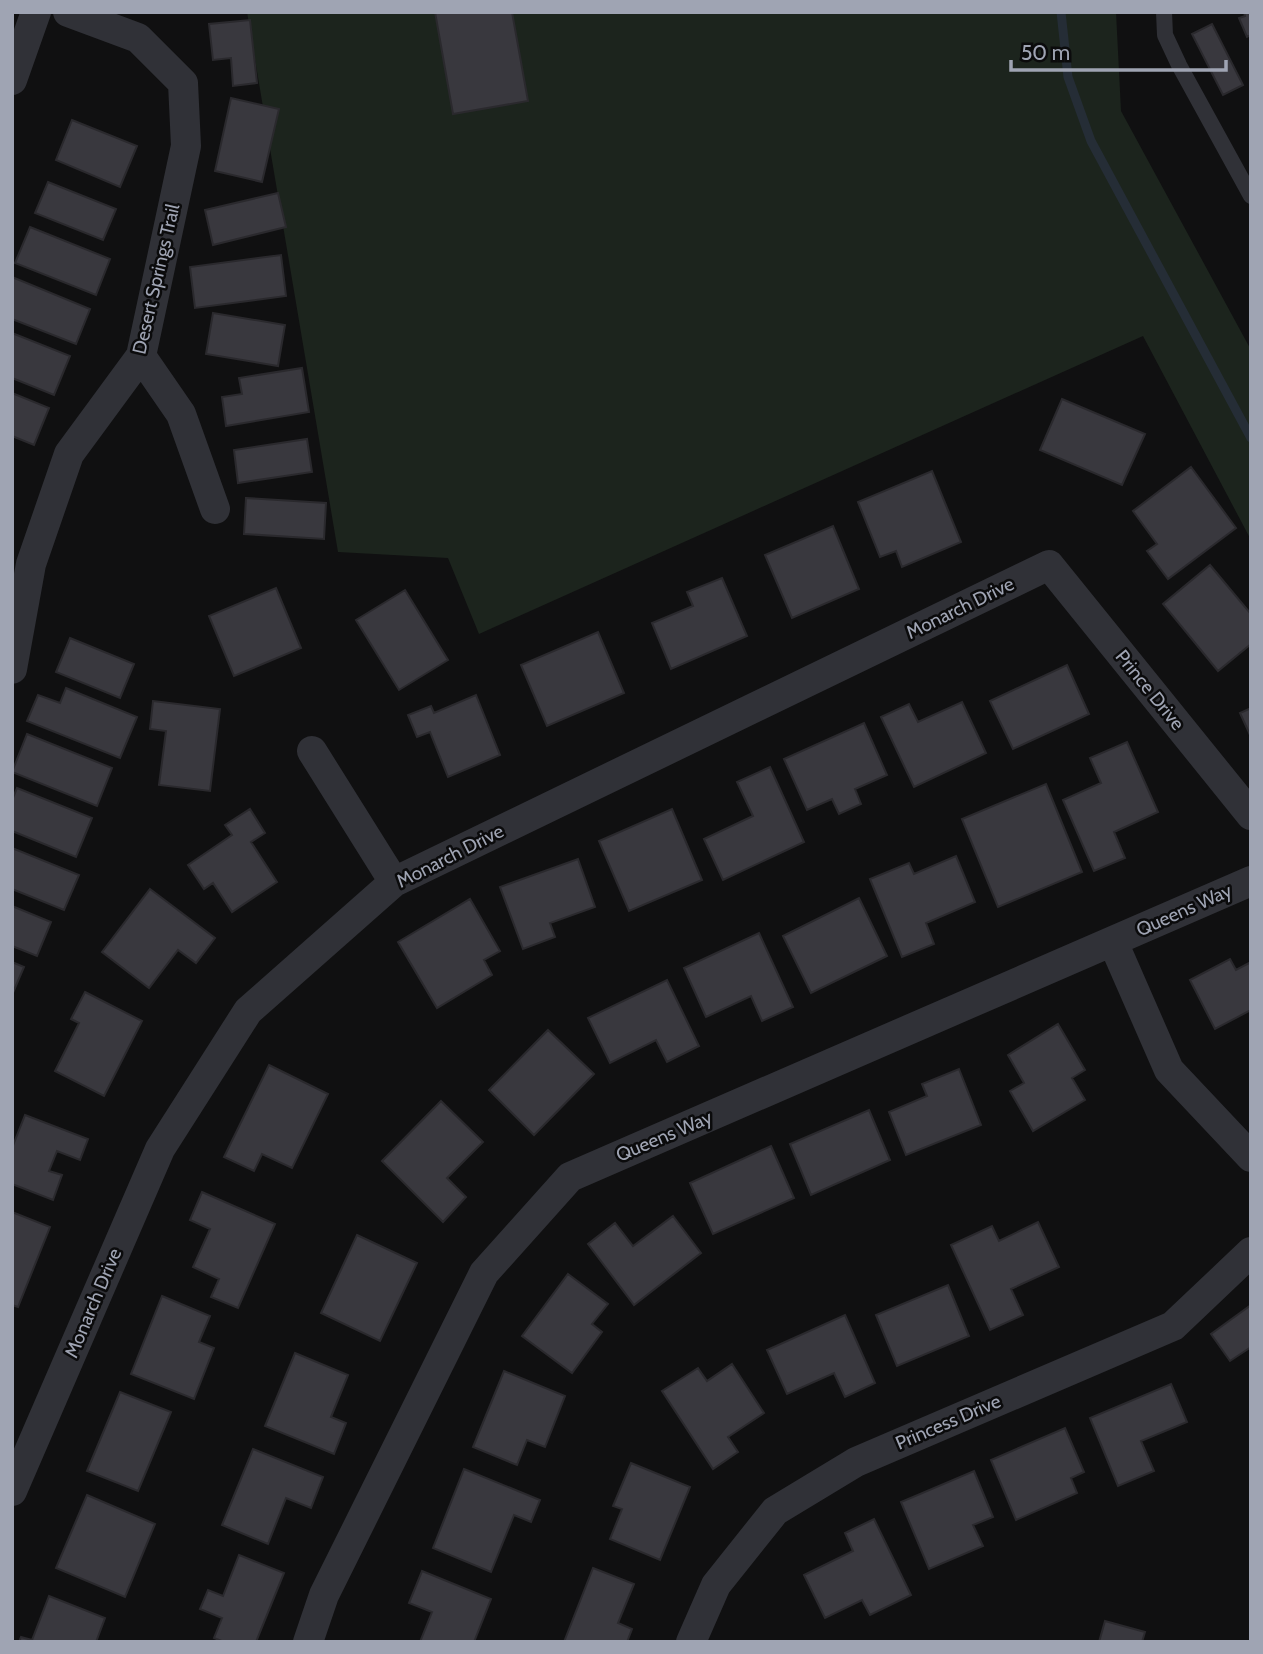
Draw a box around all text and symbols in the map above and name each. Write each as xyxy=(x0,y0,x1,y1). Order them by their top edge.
scale bar xyxy=(1011,28,1226,72)
text: 50 m xyxy=(1021,40,1070,65)
street label: Desert Springs Trail xyxy=(128,201,185,356)
street label: Monarch Drive xyxy=(902,572,1018,644)
street label: Prince Drive xyxy=(1111,645,1189,735)
street label: Monarch Drive xyxy=(393,819,508,893)
street label: Queens Way xyxy=(1133,879,1236,941)
street label: Queens Way xyxy=(612,1105,716,1167)
street label: Monarch Drive xyxy=(60,1244,127,1361)
street label: Princess Drive xyxy=(892,1389,1004,1455)

